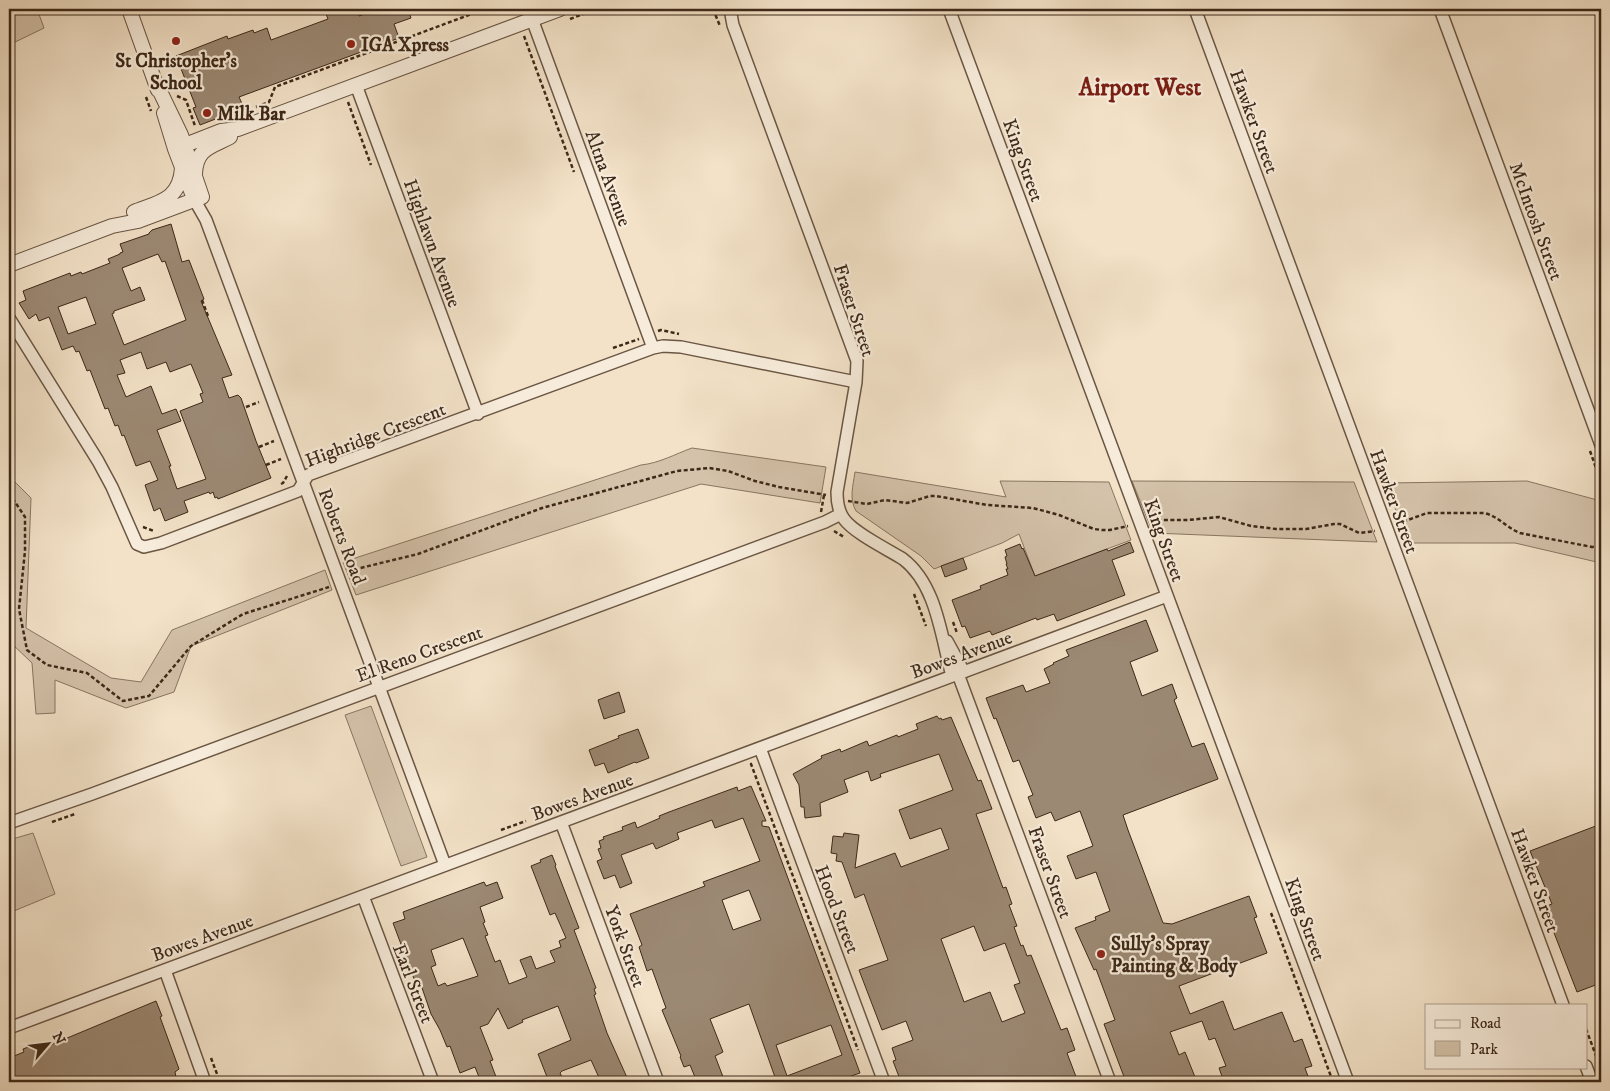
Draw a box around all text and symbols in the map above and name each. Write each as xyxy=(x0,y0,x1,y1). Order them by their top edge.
place label: IGA Xpress xyxy=(361,34,450,57)
marker: St Christopher's School xyxy=(170,35,182,47)
marker: IGA Xpress xyxy=(345,38,357,50)
place label: St Christopher's School xyxy=(115,50,237,95)
street label: Hawker Street xyxy=(1224,66,1283,177)
district label: Airport West xyxy=(1078,73,1201,103)
place label: Milk Bar xyxy=(217,103,287,126)
marker: Milk Bar xyxy=(201,107,213,119)
street label: King Street xyxy=(997,116,1048,205)
street label: Altna Avenue xyxy=(580,127,636,230)
street label: McIntosh Street xyxy=(1504,160,1568,283)
street label: Highlawn Avenue xyxy=(398,176,465,311)
street label: Fraser Street xyxy=(828,261,879,360)
street label: Highridge Crescent xyxy=(302,398,449,473)
street label: Hawker Street xyxy=(1364,446,1423,557)
street label: Roberts Road xyxy=(313,485,371,589)
street label: King Street xyxy=(1138,496,1189,585)
street label: El Reno Crescent xyxy=(353,621,486,688)
street label: Bowes Avenue xyxy=(908,626,1016,684)
street label: Bowes Avenue xyxy=(529,768,637,826)
street label: Fraser Street xyxy=(1022,823,1077,922)
street label: Hawker Street xyxy=(1505,825,1564,936)
street label: Hood Street xyxy=(809,862,864,957)
street label: King Street xyxy=(1279,875,1330,964)
street label: York Street xyxy=(599,902,650,991)
street label: Bowes Avenue xyxy=(149,909,257,967)
place label: Sully's Spray Painting & Body xyxy=(1111,933,1238,978)
street label: Earl Street xyxy=(387,941,438,1027)
marker: Sully's Spray Painting & Body xyxy=(1095,948,1107,960)
legend xyxy=(1425,1004,1588,1068)
text: Road xyxy=(1470,1014,1502,1033)
north arrow xyxy=(22,1018,72,1068)
text: N xyxy=(48,1029,69,1048)
text: Park xyxy=(1470,1040,1499,1059)

